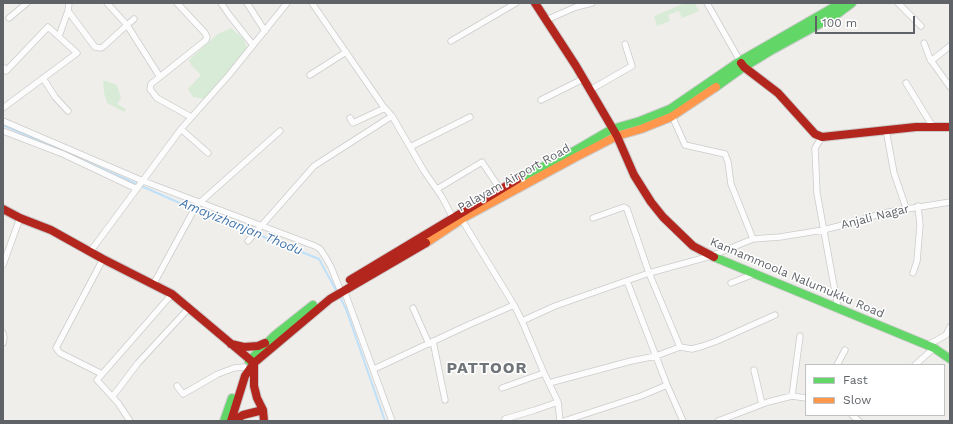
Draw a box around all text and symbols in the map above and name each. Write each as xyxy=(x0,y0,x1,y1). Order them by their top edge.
scale bar xyxy=(817,8,917,34)
text: 100 m xyxy=(822,16,857,30)
street label: Palayam Airport Road xyxy=(455,141,573,215)
water label: Amayizhanjan Thodu xyxy=(177,195,305,259)
street label: Anjali Nagar xyxy=(839,202,911,232)
street label: Kannammoola Nalumukku Road xyxy=(708,235,886,321)
district label: PATTOOR xyxy=(446,358,528,378)
legend xyxy=(805,364,945,416)
text: Fast xyxy=(843,373,868,387)
text: Slow xyxy=(843,393,871,407)

